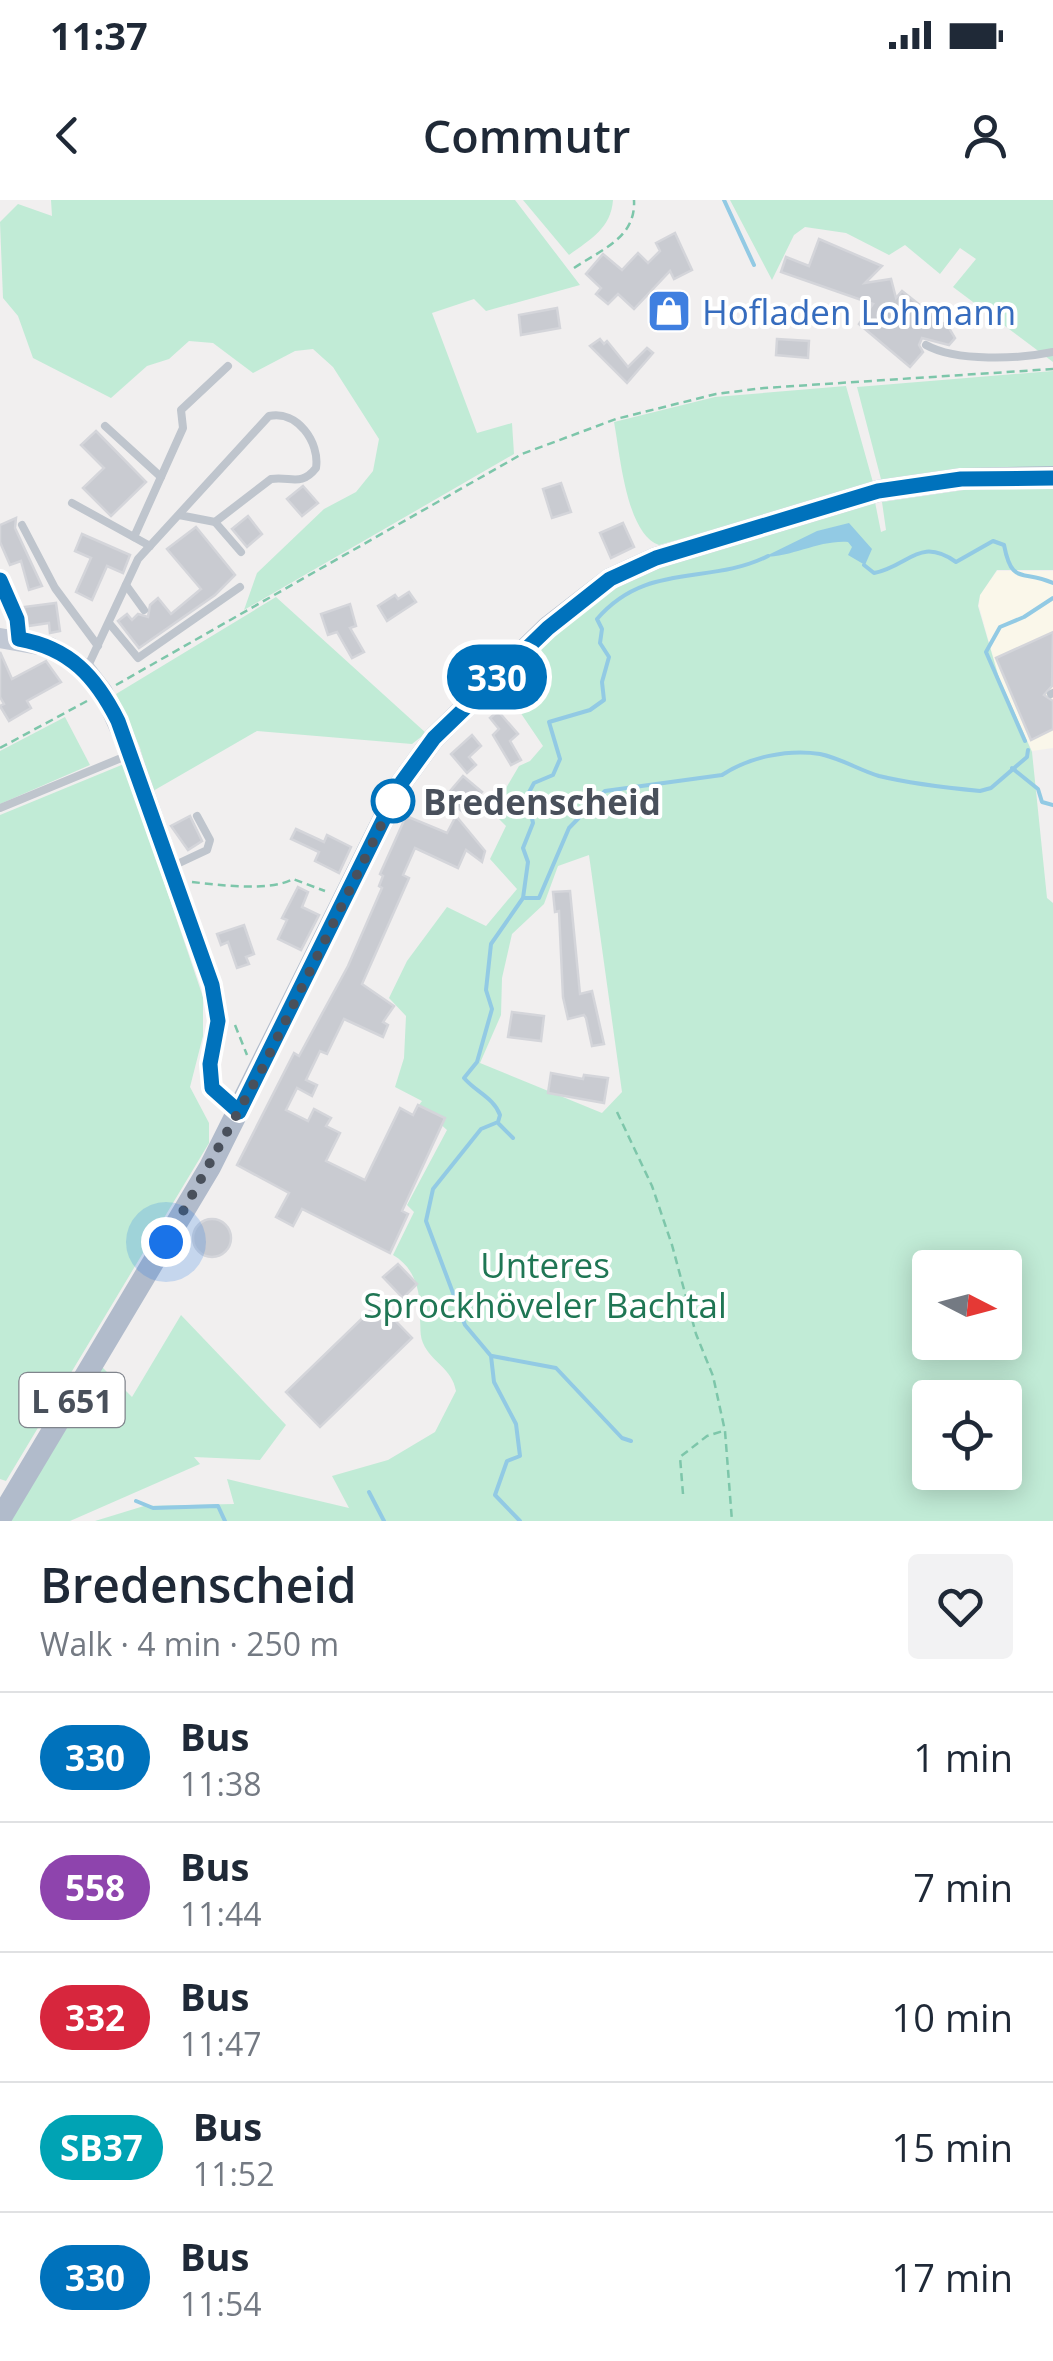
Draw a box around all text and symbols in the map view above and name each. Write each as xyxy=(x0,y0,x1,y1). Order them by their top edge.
text: 11:37 xyxy=(50,9,148,61)
text: Commutr xyxy=(423,105,630,166)
icon: back xyxy=(40,108,95,163)
icon: person xyxy=(958,108,1013,163)
shop icon: Hofladen Lohmann xyxy=(646,288,692,334)
place label: Hofladen Lohmann xyxy=(702,288,1016,335)
line badge: 330 xyxy=(440,644,554,710)
text: 330 xyxy=(467,654,527,701)
place label: Bredenscheid xyxy=(423,778,661,825)
marker: Bredenscheid xyxy=(372,780,414,822)
your location xyxy=(141,1217,191,1267)
park label: Unteres Sprockhöveler Bachtal xyxy=(363,1241,727,1328)
north arrow xyxy=(912,1250,1022,1360)
map controls xyxy=(912,1250,1022,1490)
road number: L 651 xyxy=(20,1373,124,1427)
button: locate xyxy=(912,1380,1022,1490)
text: Bredenscheid xyxy=(40,1552,357,1617)
button: heart xyxy=(908,1554,1013,1659)
text: Walk · 4 min · 250 m xyxy=(40,1622,339,1665)
text: Bus xyxy=(180,1710,249,1762)
text: 1 min xyxy=(913,1731,1013,1783)
text: 330 xyxy=(65,1734,125,1781)
text: 11:38 xyxy=(180,1762,262,1805)
text: Bus xyxy=(180,1840,249,1892)
text: 7 min xyxy=(913,1861,1013,1913)
text: 558 xyxy=(65,1864,125,1911)
text: 11:44 xyxy=(180,1892,262,1935)
text: Bus xyxy=(180,1970,249,2022)
text: 10 min xyxy=(892,1991,1013,2043)
text: 332 xyxy=(65,1994,125,2041)
text: 11:47 xyxy=(180,2022,262,2065)
text: Bus xyxy=(193,2100,262,2152)
text: 15 min xyxy=(892,2121,1013,2173)
text: SB37 xyxy=(60,2124,143,2171)
text: 11:52 xyxy=(193,2152,274,2195)
text: Bus xyxy=(180,2230,249,2282)
text: 17 min xyxy=(892,2251,1013,2303)
text: 330 xyxy=(65,2254,125,2301)
text: 11:54 xyxy=(180,2282,262,2325)

